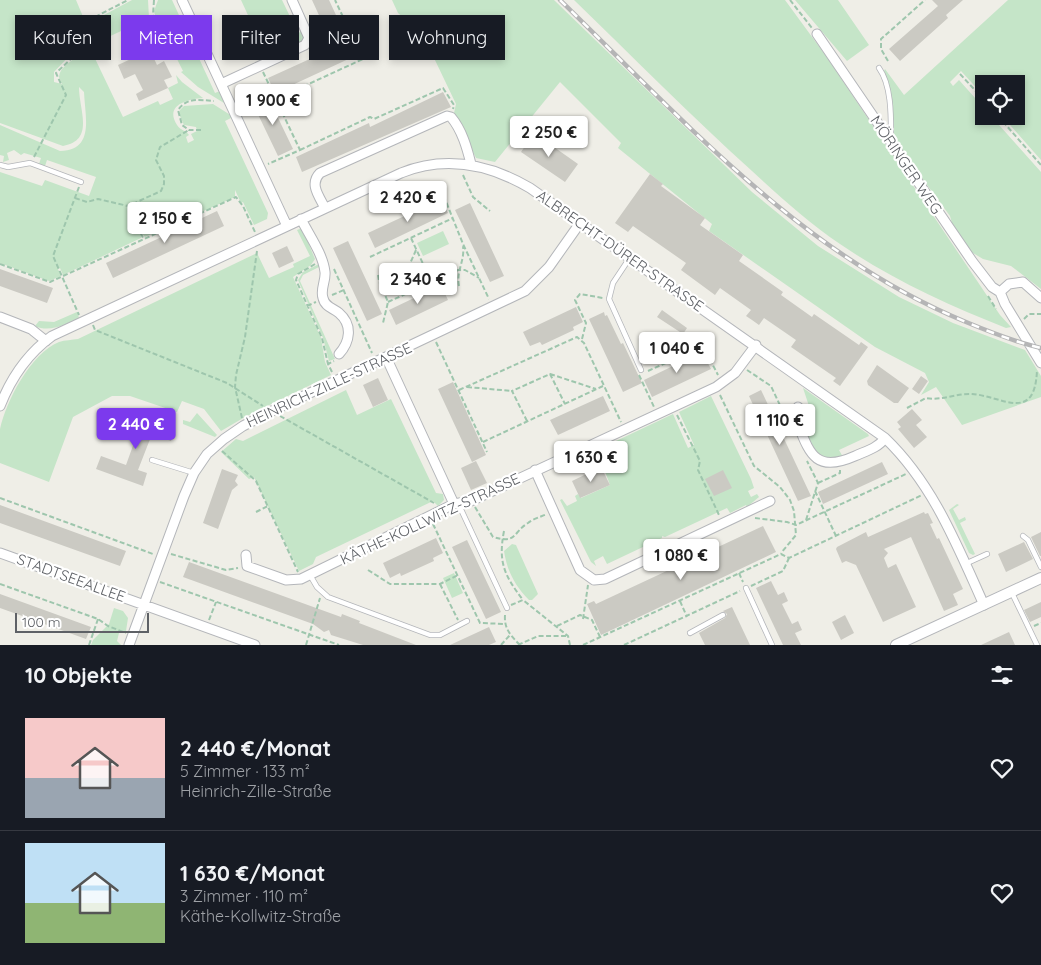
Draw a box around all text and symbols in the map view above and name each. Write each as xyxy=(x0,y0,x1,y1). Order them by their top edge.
chip: Kaufen xyxy=(15,15,111,60)
chip: Mieten xyxy=(121,15,212,60)
chip: Filter xyxy=(222,15,299,60)
chip: Neu xyxy=(309,15,379,60)
chip: Wohnung xyxy=(389,15,505,60)
map controls xyxy=(975,75,1025,125)
button: locate xyxy=(975,75,1025,125)
pin: 1 900 € xyxy=(227,84,319,126)
text: 1 900 € xyxy=(246,90,300,110)
street label: MÖRINGER WEG xyxy=(866,112,946,218)
pin: 2 250 € xyxy=(503,116,595,158)
text: 2 250 € xyxy=(521,122,577,142)
pin: 2 420 € xyxy=(362,180,454,223)
street label: ALBRECHT-DÜRER-STRASSE xyxy=(533,185,708,316)
text: 2 420 € xyxy=(380,187,436,207)
pin: 2 150 € xyxy=(119,202,211,244)
text: 2 150 € xyxy=(138,208,192,228)
pin: 2 340 € xyxy=(372,262,464,305)
text: 2 340 € xyxy=(390,269,446,289)
pin: 1 040 € xyxy=(631,332,723,374)
street label: HEINRICH-ZILLE-STRASSE xyxy=(243,338,415,431)
text: 1 040 € xyxy=(650,338,704,358)
pin: 1 110 € xyxy=(734,404,826,446)
pin: 2 440 € xyxy=(90,408,182,450)
text: 1 110 € xyxy=(756,410,804,430)
text: 2 440 € xyxy=(108,414,164,434)
pin: 1 630 € xyxy=(545,440,637,483)
text: 1 630 € xyxy=(565,447,617,467)
street label: KÄTHE-KOLLWITZ-STRASSE xyxy=(337,468,523,569)
pin: 1 080 € xyxy=(635,538,727,581)
text: 1 080 € xyxy=(654,545,708,565)
street label: STADTSEEALLEE xyxy=(14,549,128,606)
scale bar xyxy=(15,610,149,633)
text: 100 m xyxy=(22,613,60,631)
icon: filters xyxy=(988,661,1016,689)
text: 10 Objekte xyxy=(25,662,132,688)
text: 2 440 €/Monat xyxy=(180,735,331,761)
icon: home xyxy=(65,738,125,798)
icon: heart xyxy=(988,754,1016,782)
text: 5 Zimmer · 133 m² xyxy=(180,761,310,781)
text: Heinrich-Zille-Straße xyxy=(180,781,331,801)
text: 1 630 €/Monat xyxy=(180,860,325,886)
icon: home xyxy=(65,863,125,923)
icon: heart xyxy=(988,879,1016,907)
text: 3 Zimmer · 110 m² xyxy=(180,886,308,906)
text: Käthe-Kollwitz-Straße xyxy=(180,906,341,926)

